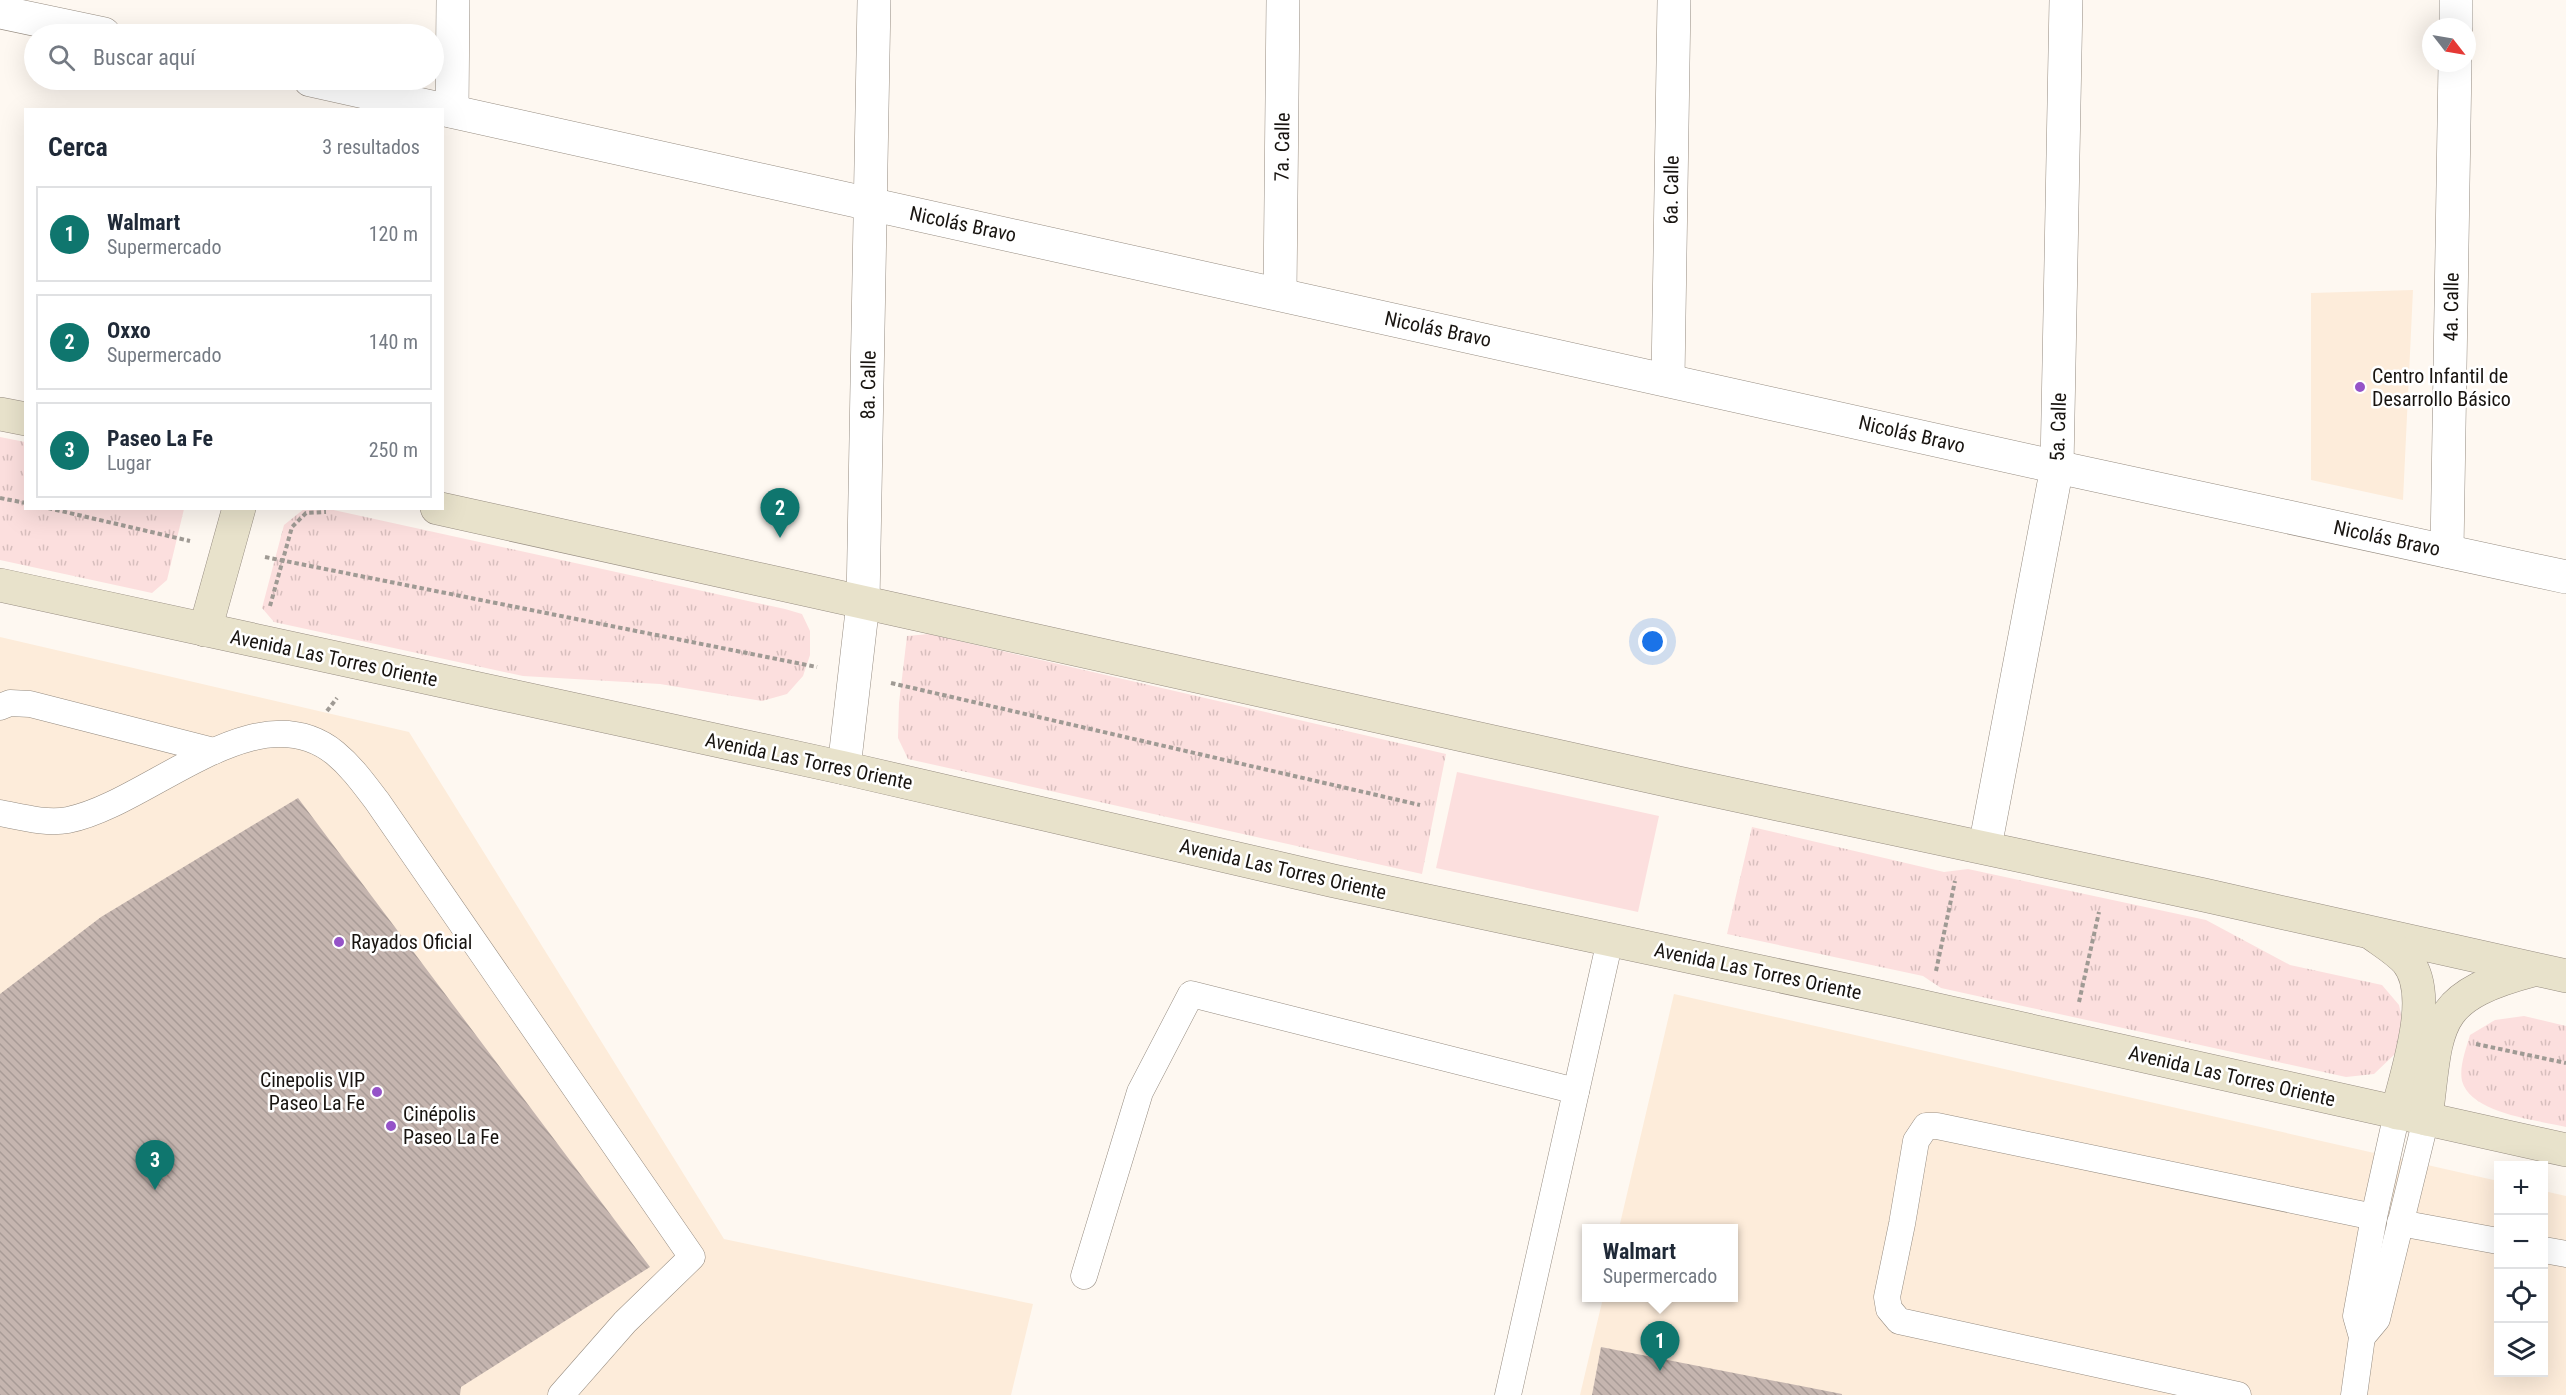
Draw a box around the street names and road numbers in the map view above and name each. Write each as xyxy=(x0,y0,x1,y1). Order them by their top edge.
street label: 7a. Calle xyxy=(1269,112,1295,182)
street label: 6a. Calle xyxy=(1658,155,1684,225)
street label: Nicolás Bravo xyxy=(907,201,1019,247)
street label: 4a. Calle xyxy=(2438,272,2464,342)
street label: Nicolás Bravo xyxy=(1382,306,1494,352)
street label: 8a. Calle xyxy=(855,350,881,420)
street label: 5a. Calle xyxy=(2045,392,2071,462)
street label: Nicolás Bravo xyxy=(1856,410,1968,458)
street label: Nicolás Bravo xyxy=(2331,515,2443,561)
street label: Avenida Las Torres Oriente xyxy=(228,624,440,692)
street label: Avenida Las Torres Oriente xyxy=(703,727,915,795)
street label: Avenida Las Torres Oriente xyxy=(1177,834,1389,904)
street label: Avenida Las Torres Oriente xyxy=(1652,937,1864,1005)
street label: Avenida Las Torres Oriente xyxy=(2126,1041,2338,1111)

